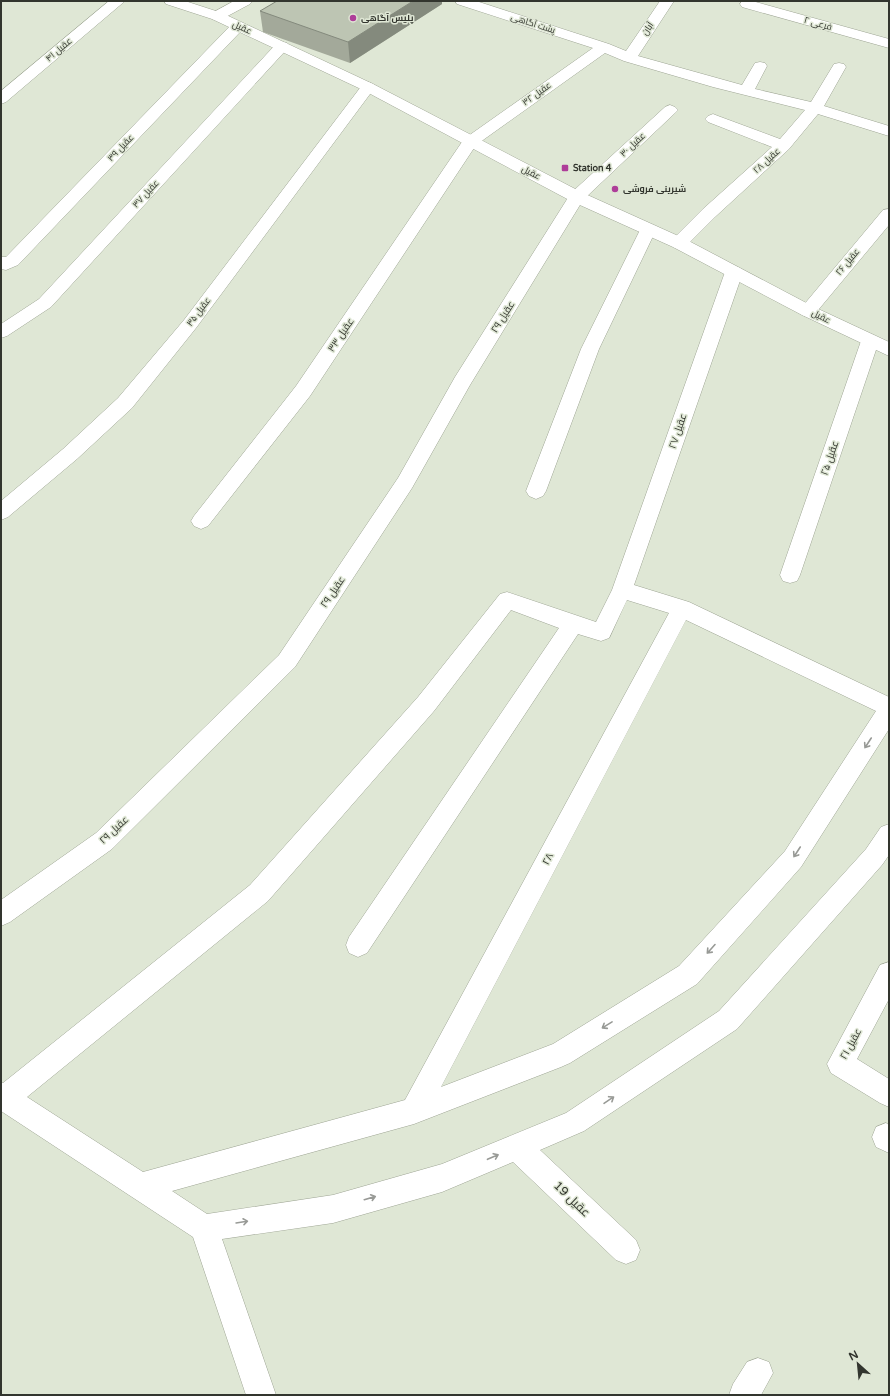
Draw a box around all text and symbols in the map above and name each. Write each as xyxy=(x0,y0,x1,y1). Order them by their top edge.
street label: پشت آگاهی xyxy=(509,12,557,37)
marker: پلیس آگاهی xyxy=(348,13,358,23)
place label: پلیس آگاهی xyxy=(361,13,414,24)
street label: فرعی ۲ xyxy=(803,15,833,33)
street label: عقیل xyxy=(231,19,253,37)
street label: آبان xyxy=(640,20,657,38)
street label: عقیل ۴۱ xyxy=(44,36,74,64)
street label: عقیل ۳۲ xyxy=(520,80,554,108)
street label: عقیل ۳۰ xyxy=(618,131,648,159)
street label: عقیل ۳۹ xyxy=(106,132,136,164)
street label: ۲۸ عقیل xyxy=(751,146,783,176)
marker: Station 4 xyxy=(560,163,570,173)
place label: Station 4 xyxy=(573,163,612,174)
street label: عقیل xyxy=(520,164,542,182)
street label: عقیل ۳۷ xyxy=(130,178,162,210)
marker: شیرینی فروشی xyxy=(610,184,620,194)
place label: شیرینی فروشی xyxy=(623,184,686,195)
street label: عقیل ۲۶ xyxy=(834,246,862,278)
street label: عقیل ۳۵ xyxy=(185,295,213,329)
street label: عقیل ۲۹ xyxy=(489,299,517,335)
street label: عقیل xyxy=(810,308,832,326)
street label: عقیل ۳۳ xyxy=(325,316,357,354)
street label: عقیل ۲۷ xyxy=(666,412,690,450)
street label: عقیل ۲۵ xyxy=(819,439,841,477)
street label: عقیل ۲۹ xyxy=(318,574,348,610)
one-way arrow xyxy=(864,737,872,748)
street label: عقیل ۲۹ xyxy=(97,814,131,846)
one-way arrow xyxy=(793,846,801,857)
street label: ۲۸ xyxy=(540,851,556,867)
one-way arrow xyxy=(707,944,716,954)
one-way arrow xyxy=(601,1022,613,1030)
street label: عقیل ۲۱ xyxy=(838,1026,864,1061)
one-way arrow xyxy=(603,1096,614,1104)
one-way arrow xyxy=(486,1153,498,1160)
street label: عقیل 19 xyxy=(551,1178,593,1220)
one-way arrow xyxy=(363,1194,376,1202)
one-way arrow xyxy=(235,1218,248,1226)
north arrow xyxy=(838,1344,878,1384)
text: N xyxy=(847,1348,861,1363)

